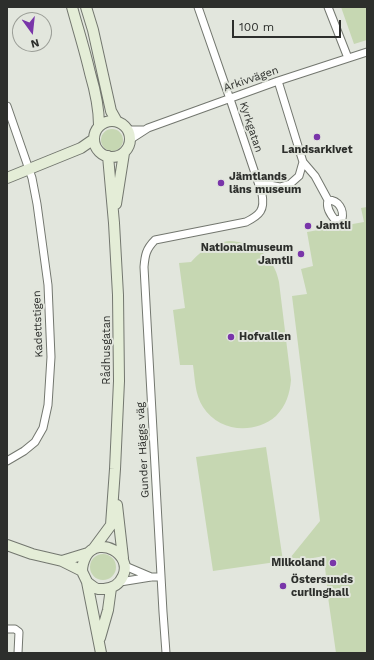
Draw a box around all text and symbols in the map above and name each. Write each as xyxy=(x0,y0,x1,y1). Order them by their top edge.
north arrow xyxy=(12,12,52,52)
scale bar xyxy=(234,12,343,38)
text: 100 m xyxy=(239,20,274,34)
text: N xyxy=(29,36,41,50)
street label: Arkivvägen xyxy=(222,63,280,95)
street label: Kyrkgatan xyxy=(237,100,265,154)
marker: Landsarkivet xyxy=(312,132,322,142)
place label: Landsarkivet xyxy=(282,143,352,157)
place label: Jämtlands läns museum xyxy=(229,170,301,196)
marker: Jämtlands läns museum xyxy=(216,178,226,188)
place label: Jamtli xyxy=(316,219,351,233)
marker: Jamtli xyxy=(303,221,313,231)
place label: Nationalmuseum Jamtli xyxy=(201,241,293,267)
marker: Nationalmuseum Jamtli xyxy=(296,249,306,259)
street label: Kadettstigen xyxy=(30,290,46,358)
street label: Rådhusgatan xyxy=(100,315,114,385)
place label: Hofvallen xyxy=(239,330,291,344)
marker: Hofvallen xyxy=(226,332,236,342)
street label: Gunder Häggs väg xyxy=(134,402,152,498)
place label: Milkoland xyxy=(271,556,325,570)
marker: Milkoland xyxy=(328,558,338,568)
place label: Östersunds curlinghall xyxy=(291,573,353,599)
marker: Östersunds curlinghall xyxy=(278,581,288,591)

